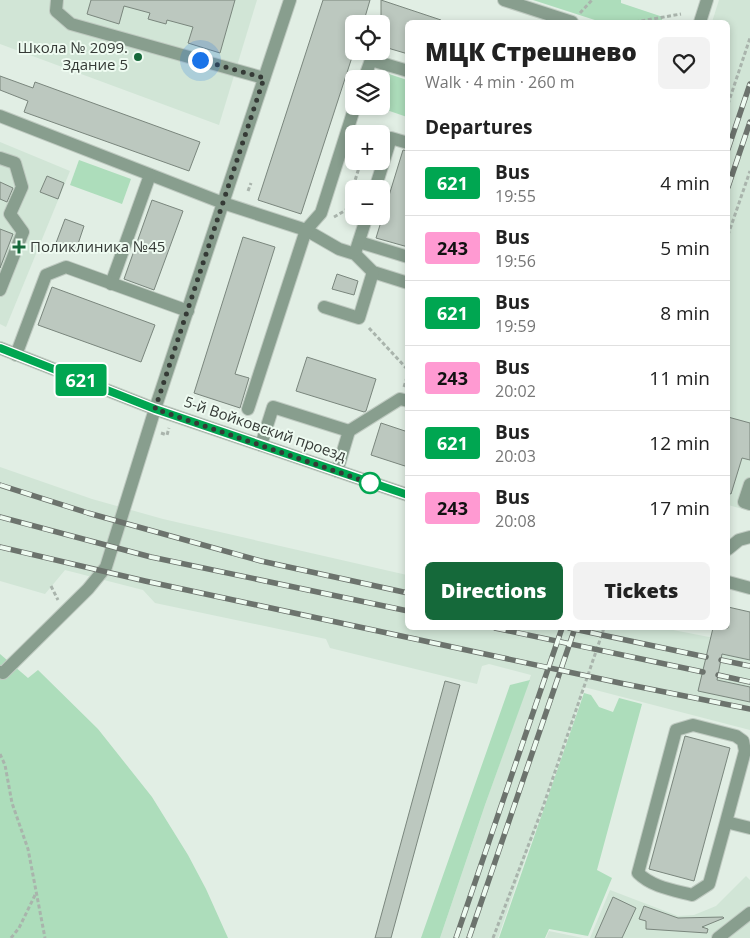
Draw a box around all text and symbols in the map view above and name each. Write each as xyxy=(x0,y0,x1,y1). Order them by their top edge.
map controls xyxy=(345,15,390,225)
button: locate xyxy=(345,15,390,60)
text: МЦК Стрешнево xyxy=(425,35,637,68)
place label: Школа № 2099. Здание 5 xyxy=(18,37,128,74)
button: heart xyxy=(658,37,710,89)
your location xyxy=(188,48,213,73)
marker: Школа № 2099. Здание 5 xyxy=(132,51,144,63)
button: layers xyxy=(345,70,390,115)
text: Walk · 4 min · 260 m xyxy=(425,71,575,93)
text: Departures xyxy=(425,114,532,140)
button: + xyxy=(345,125,390,170)
text: Bus xyxy=(495,159,530,185)
text: 4 min xyxy=(660,170,710,196)
text: 621 xyxy=(437,171,468,195)
button: − xyxy=(345,180,390,225)
text: 19:55 xyxy=(495,185,536,207)
text: Bus xyxy=(495,224,530,250)
text: 5 min xyxy=(660,235,710,261)
place label: Поликлиника №45 xyxy=(30,236,165,256)
text: 243 xyxy=(437,236,468,260)
marker: Поликлиника №45 xyxy=(12,240,26,254)
text: 19:56 xyxy=(495,250,536,272)
text: Bus xyxy=(495,289,530,315)
text: 8 min xyxy=(660,300,710,326)
text: 621 xyxy=(437,301,468,325)
text: 19:59 xyxy=(495,315,536,337)
text: Bus xyxy=(495,354,530,380)
line badge: 621 xyxy=(52,364,110,396)
text: 11 min xyxy=(649,365,710,391)
text: 243 xyxy=(437,366,468,390)
text: 621 xyxy=(66,368,96,392)
text: 20:02 xyxy=(495,380,536,402)
street label: 5-й Войковский проезд xyxy=(182,391,349,465)
text: Bus xyxy=(495,419,530,445)
text: 12 min xyxy=(649,430,710,456)
text: 621 xyxy=(437,431,468,455)
text: 20:03 xyxy=(495,445,536,467)
unlabelled marker xyxy=(359,472,381,494)
text: Bus xyxy=(495,484,530,510)
text: 17 min xyxy=(649,495,710,521)
text: 243 xyxy=(437,496,468,520)
text: 20:08 xyxy=(495,510,536,532)
button: Directions xyxy=(425,562,563,620)
button: Tickets xyxy=(573,562,710,620)

